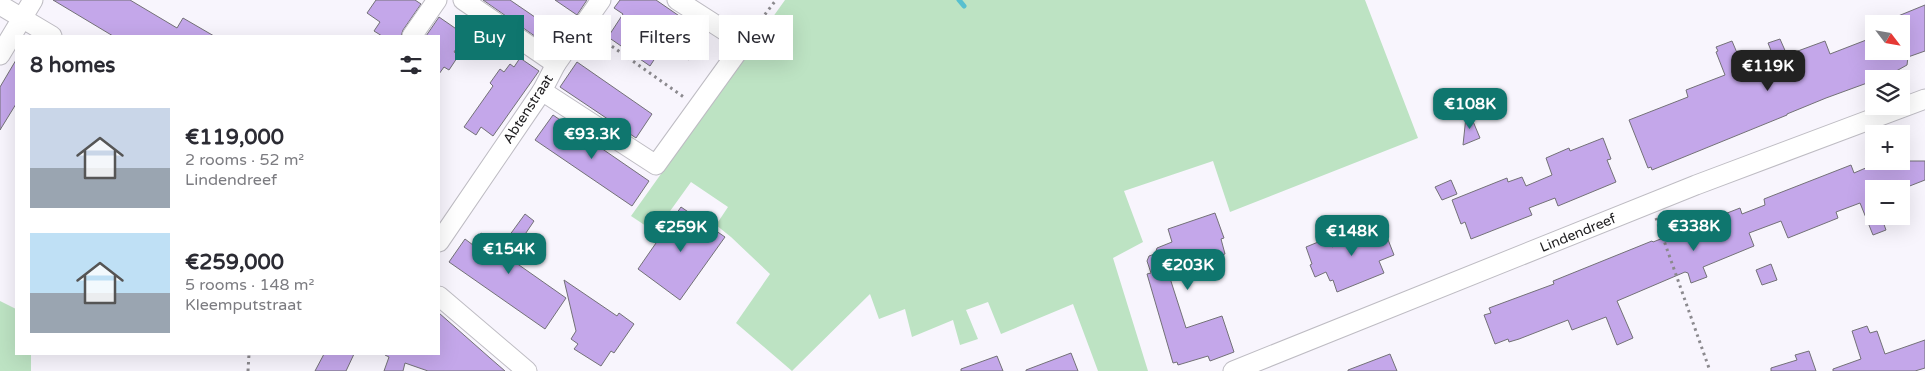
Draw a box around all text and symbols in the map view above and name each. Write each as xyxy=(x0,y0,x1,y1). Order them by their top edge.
chip: Buy xyxy=(455,15,524,60)
chip: Rent xyxy=(534,15,611,60)
chip: Filters xyxy=(621,15,709,60)
chip: New xyxy=(719,15,793,60)
north arrow xyxy=(1865,15,1910,60)
map controls xyxy=(1865,15,1910,225)
pin: €119K xyxy=(1733,49,1803,92)
icon: filters xyxy=(397,51,425,79)
text: 8 homes xyxy=(30,53,115,78)
text: €119K xyxy=(1742,56,1794,76)
button: layers xyxy=(1865,70,1910,115)
street label: Abtenstraat xyxy=(499,71,557,147)
pin: €108K xyxy=(1435,88,1505,130)
text: €108K xyxy=(1444,94,1496,114)
pin: €93.3K xyxy=(551,118,633,160)
text: €93.3K xyxy=(564,124,620,144)
text: €119,000 xyxy=(185,125,284,150)
button: + xyxy=(1865,125,1910,170)
icon: home xyxy=(70,128,130,188)
text: 2 rooms · 52 m² xyxy=(185,150,304,170)
text: Lindendreef xyxy=(185,170,277,190)
button: − xyxy=(1865,180,1910,225)
pin: €259K xyxy=(646,210,716,253)
street label: Lindendreef xyxy=(1537,210,1619,256)
pin: €338K xyxy=(1659,210,1729,252)
pin: €148K xyxy=(1317,214,1387,257)
text: €338K xyxy=(1668,216,1720,236)
text: €259K xyxy=(655,217,707,237)
text: €148K xyxy=(1326,221,1378,241)
pin: €154K xyxy=(474,232,544,275)
text: €154K xyxy=(483,239,535,259)
pin: €203K xyxy=(1153,248,1223,291)
text: €259,000 xyxy=(185,250,284,275)
icon: home xyxy=(70,253,130,313)
text: €203K xyxy=(1162,255,1214,275)
text: 5 rooms · 148 m² xyxy=(185,275,314,295)
text: Kleemputstraat xyxy=(185,295,302,315)

